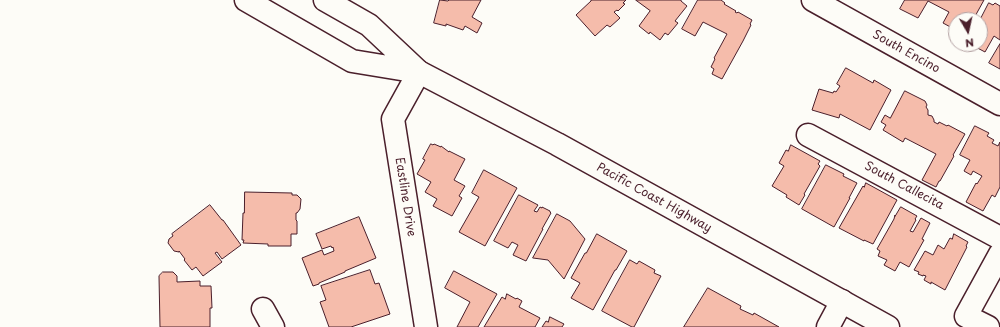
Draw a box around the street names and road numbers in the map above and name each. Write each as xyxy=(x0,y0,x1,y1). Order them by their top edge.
street label: South Encino xyxy=(870,28,942,76)
street label: Eastline Drive xyxy=(392,156,418,238)
street label: South Callecita xyxy=(862,159,946,213)
street label: Pacific Coast Highway xyxy=(594,160,714,236)

